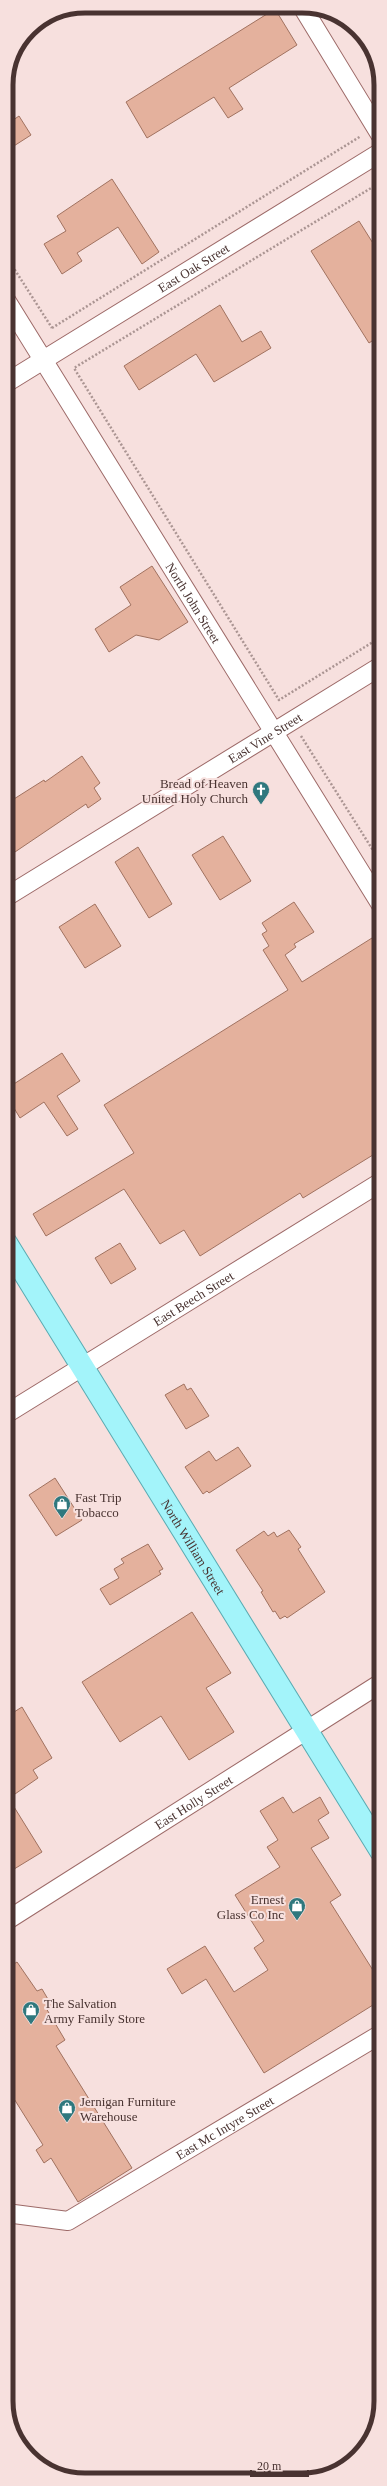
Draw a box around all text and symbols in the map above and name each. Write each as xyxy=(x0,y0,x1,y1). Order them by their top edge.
street label: East Oak Street xyxy=(155,240,232,296)
street label: North John Street xyxy=(163,560,224,646)
street label: East Vine Street xyxy=(226,709,305,766)
place label: Bread of Heaven United Holy Church xyxy=(142,776,248,806)
church icon: Bread of Heaven United Holy Church xyxy=(251,780,271,805)
street label: East Beech Street xyxy=(150,1268,237,1329)
place label: Fast Trip Tobacco xyxy=(75,1490,122,1520)
shop icon: Fast Trip Tobacco xyxy=(52,1494,72,1519)
street label: North William Street xyxy=(158,1497,228,1598)
street label: East Holly Street xyxy=(152,1772,236,1833)
place label: Ernest Glass Co Inc xyxy=(217,1892,284,1922)
shop icon: Ernest Glass Co Inc xyxy=(287,1896,307,1921)
place label: The Salvation Army Family Store xyxy=(44,1996,145,2026)
shop icon: The Salvation Army Family Store xyxy=(21,2000,41,2025)
street label: East Mc Intyre Street xyxy=(173,2093,277,2163)
place label: Jernigan Furniture Warehouse xyxy=(80,2094,176,2124)
shop icon: Jernigan Furniture Warehouse xyxy=(57,2098,77,2123)
scale bar xyxy=(251,2452,308,2478)
text: 20 m xyxy=(257,2459,282,2473)

